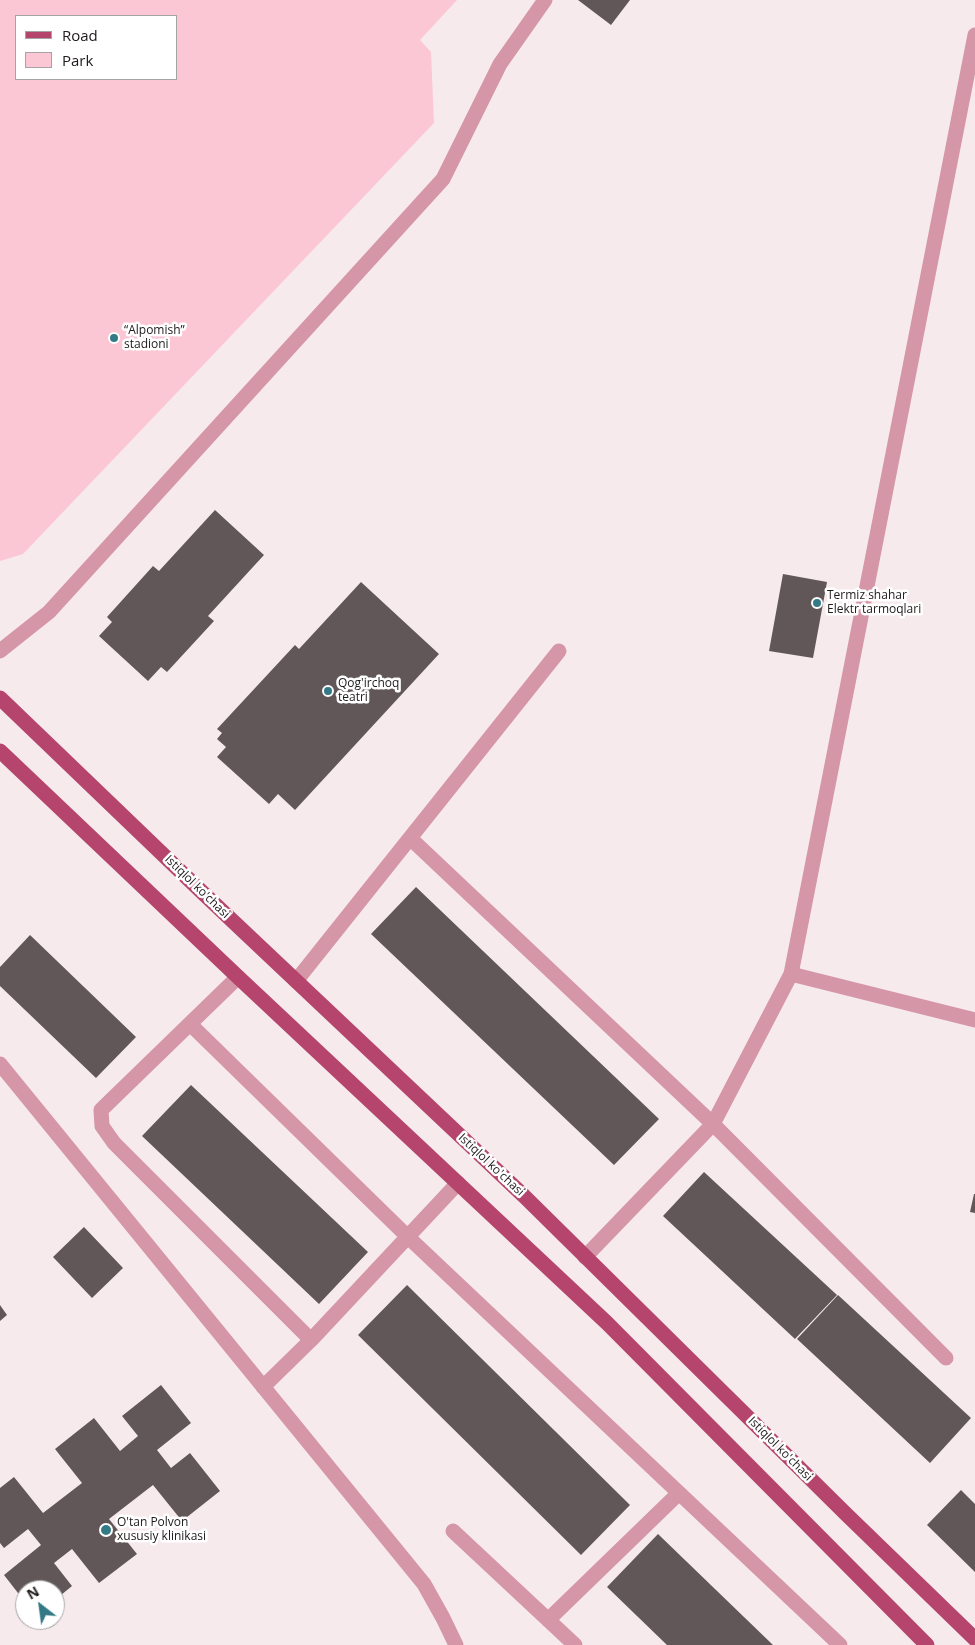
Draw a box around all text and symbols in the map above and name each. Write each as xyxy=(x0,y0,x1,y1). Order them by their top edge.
legend xyxy=(15,15,178,80)
text: Road xyxy=(62,25,98,45)
text: Park xyxy=(62,50,93,70)
place label: “Alpomish” stadioni xyxy=(124,324,185,352)
marker: “Alpomish” stadioni xyxy=(108,332,120,344)
place label: Termiz shahar Elektr tarmoqlari xyxy=(827,589,921,617)
marker: Termiz shahar Elektr tarmoqlari xyxy=(811,597,823,609)
place label: Qog'irchoq teatri xyxy=(338,677,399,705)
marker: Qog'irchoq teatri xyxy=(322,685,334,697)
street label: Istiqlol ko'chasi xyxy=(162,852,232,922)
street label: Istiqlol ko'chasi xyxy=(455,1131,527,1199)
street label: Istiqlol ko'chasi xyxy=(745,1414,815,1484)
place label: O'tan Polvon xususiy klinikasi xyxy=(117,1516,206,1544)
marker: O'tan Polvon xususiy klinikasi xyxy=(99,1523,113,1537)
north arrow xyxy=(15,1580,65,1630)
text: N xyxy=(23,1581,42,1604)

